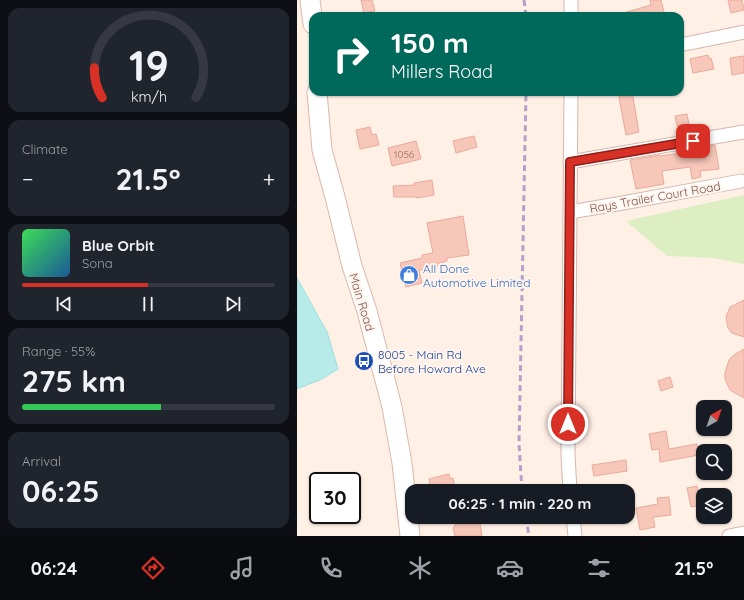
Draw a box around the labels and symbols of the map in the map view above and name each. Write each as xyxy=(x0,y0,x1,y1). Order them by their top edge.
pin xyxy=(676,124,710,158)
house number: 1056 xyxy=(394,148,415,161)
street label: Rays Trailer Court Road xyxy=(588,178,722,216)
place label: All Done Automotive Limited xyxy=(423,261,530,290)
shop icon: All Done Automotive Limited xyxy=(398,264,420,286)
street label: Main Road xyxy=(346,271,378,333)
place label: 8005 - Main Rd Before Howard Ave xyxy=(378,347,486,376)
bus stop icon: 8005 - Main Rd Before Howard Ave xyxy=(353,350,375,372)
north arrow xyxy=(696,400,732,436)
position arrow xyxy=(547,403,589,445)
speed limit sign: 30 xyxy=(309,472,361,524)

